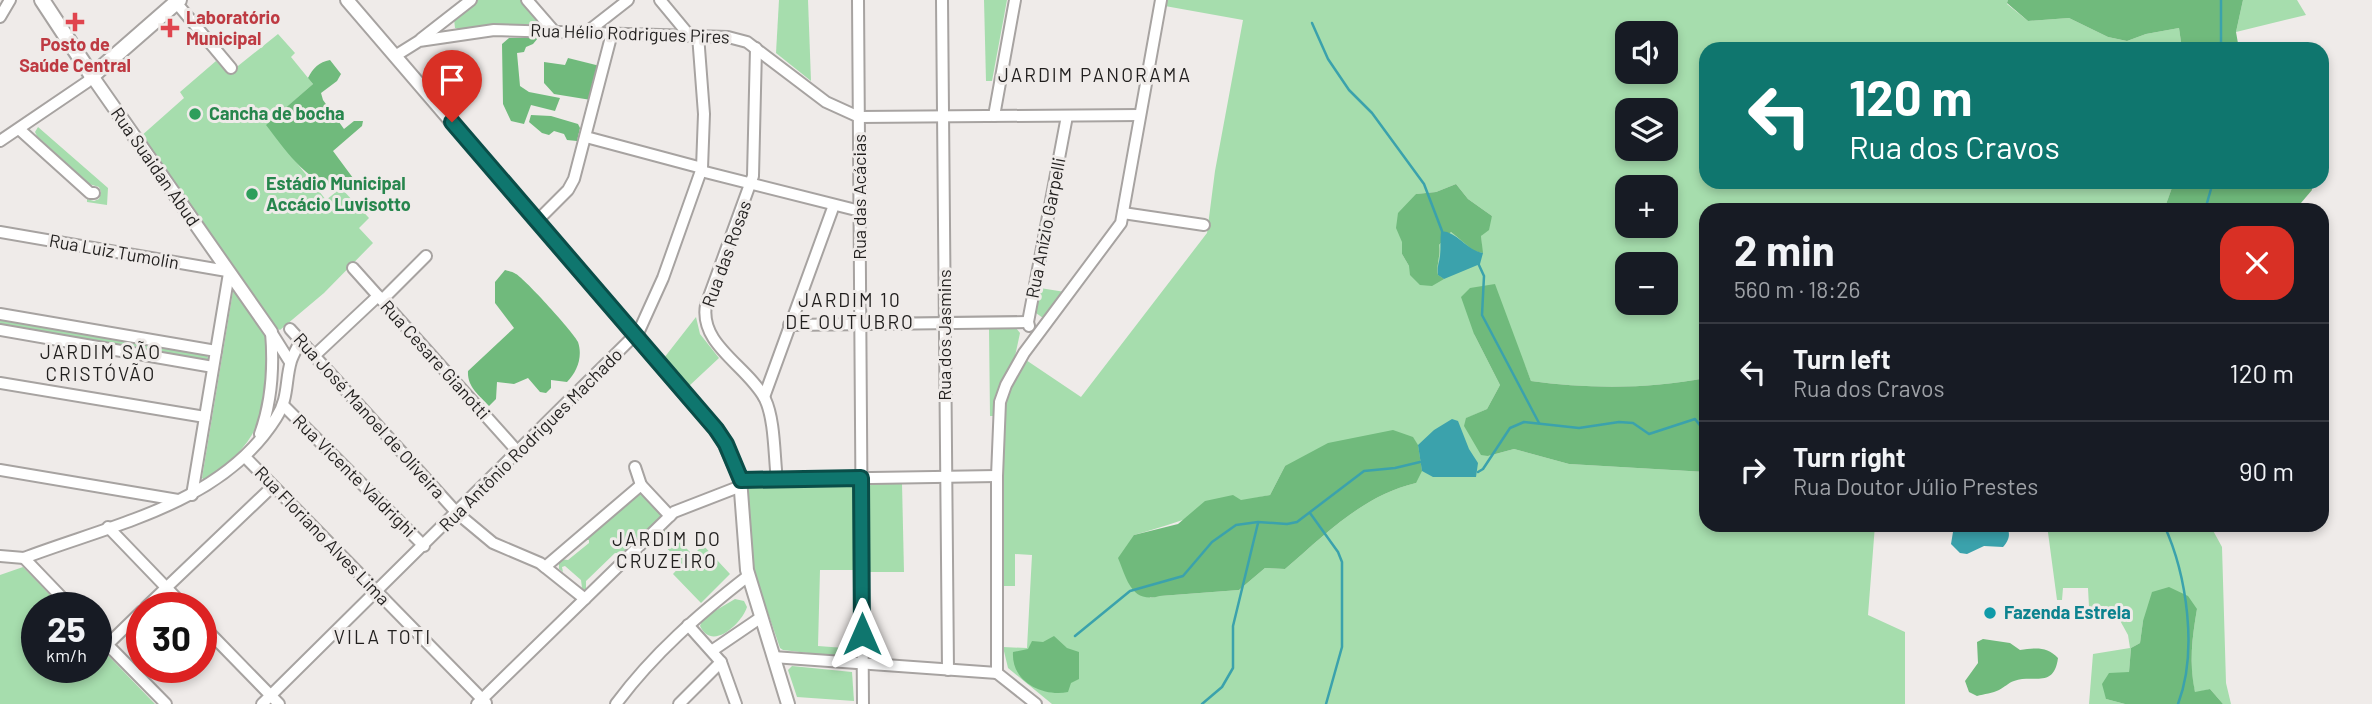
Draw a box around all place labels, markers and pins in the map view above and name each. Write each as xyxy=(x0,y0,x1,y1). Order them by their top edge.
place label: Laboratório Municipal xyxy=(186,6,280,49)
marker: Posto de Saúde Central xyxy=(65,12,85,32)
marker: Laboratório Municipal xyxy=(160,18,180,38)
place label: Posto de Saúde Central xyxy=(19,33,131,76)
pin xyxy=(422,50,482,122)
place label: Cancha de bocha xyxy=(209,102,345,124)
marker: Cancha de bocha xyxy=(187,106,203,122)
place label: Estádio Municipal Accácio Luvisotto xyxy=(266,172,411,215)
marker: Estádio Municipal Accácio Luvisotto xyxy=(244,186,260,202)
place label: Fazenda Estrela xyxy=(2004,601,2131,623)
marker: Fazenda Estrela xyxy=(1982,605,1998,621)

